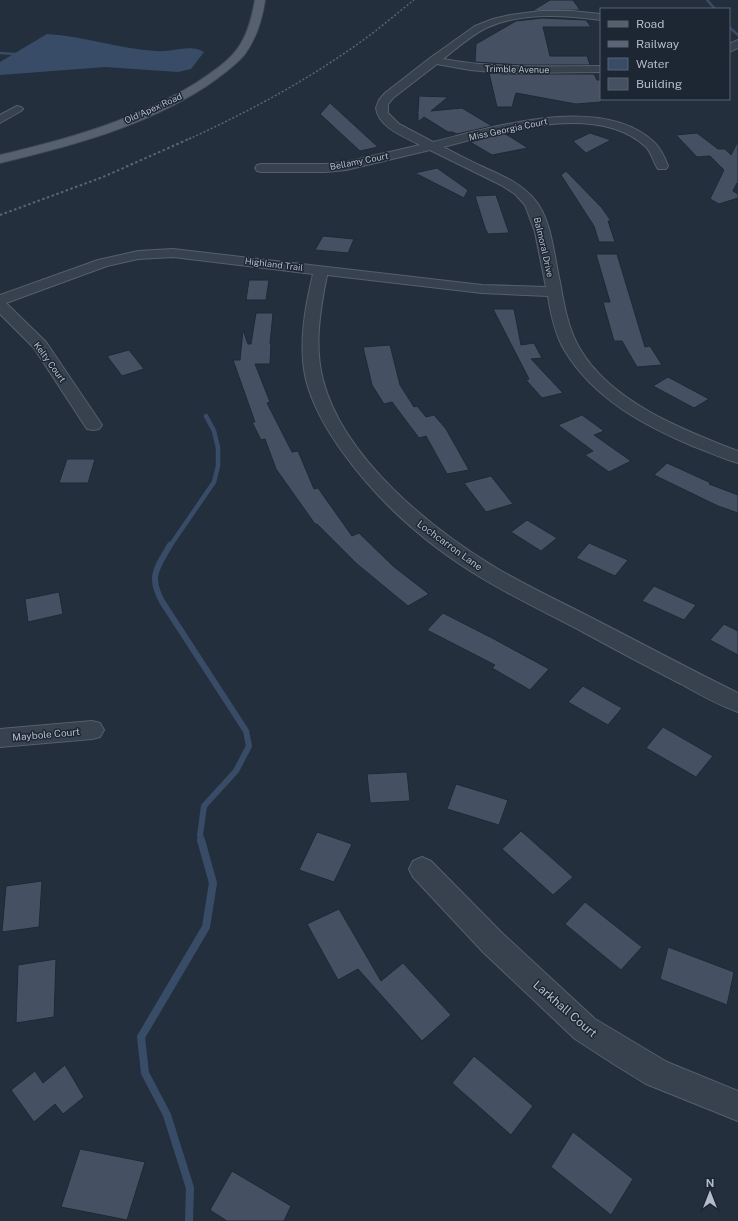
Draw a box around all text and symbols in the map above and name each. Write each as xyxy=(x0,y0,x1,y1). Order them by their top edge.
legend xyxy=(600,8,730,100)
text: Road xyxy=(636,17,664,31)
text: Railway xyxy=(636,37,680,51)
text: Water xyxy=(636,57,670,71)
street label: Trimble Avenue xyxy=(485,63,549,75)
text: Building xyxy=(636,77,682,91)
street label: Old Apex Road xyxy=(123,90,183,126)
street label: Miss Georgia Court xyxy=(468,115,549,143)
street label: Bellamy Court xyxy=(329,150,390,172)
street label: Balmoral Drive xyxy=(532,216,556,278)
street label: Highland Trail xyxy=(244,255,304,273)
street label: Kelty Court xyxy=(32,340,69,385)
street label: Lochcarron Lane xyxy=(415,517,485,573)
street label: Maybole Court xyxy=(12,725,80,743)
street label: Larkhall Court xyxy=(530,978,600,1041)
north arrow xyxy=(690,1173,730,1213)
text: N xyxy=(706,1177,714,1189)

